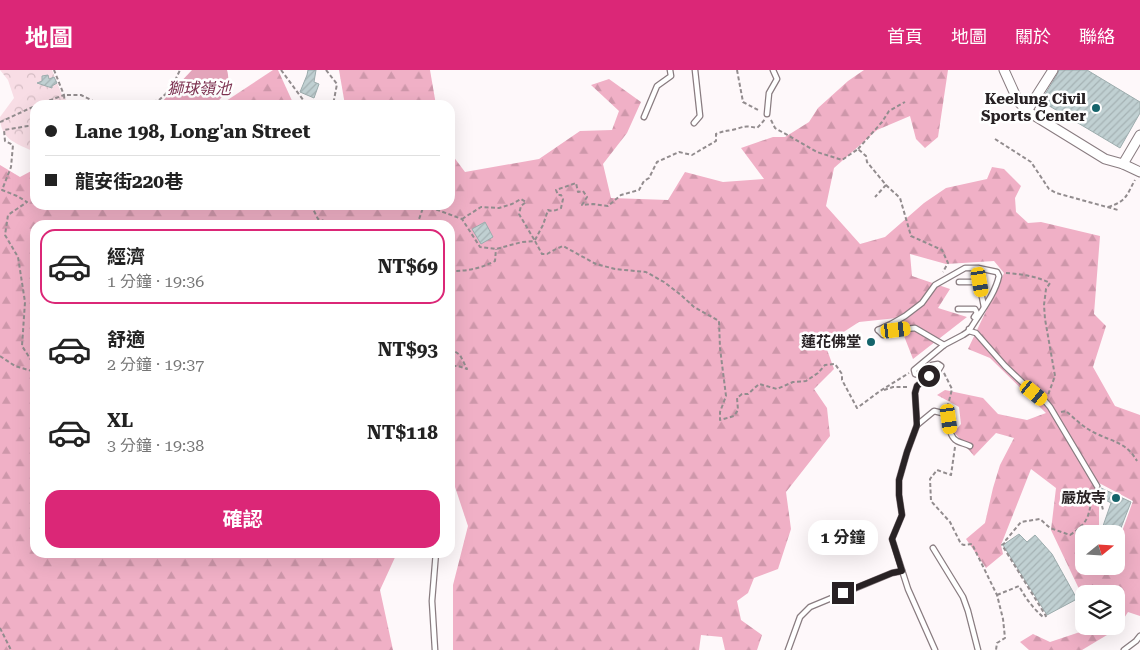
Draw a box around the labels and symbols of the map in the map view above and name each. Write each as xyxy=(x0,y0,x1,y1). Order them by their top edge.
water label: 獅球嶺池 xyxy=(167,79,233,98)
place label: Keelung Civil Sports Center xyxy=(981,90,1086,125)
marker: Keelung Civil Sports Center xyxy=(1090,102,1102,114)
car xyxy=(970,266,989,298)
car xyxy=(880,321,911,339)
place label: 蓮花佛堂 xyxy=(801,333,861,351)
marker: 蓮花佛堂 xyxy=(865,336,877,348)
route start xyxy=(918,365,940,387)
car xyxy=(1017,378,1050,408)
car xyxy=(939,403,958,435)
place label: 嚴放寺 xyxy=(1061,489,1106,507)
marker: 嚴放寺 xyxy=(1110,492,1122,504)
callout: 1 分鐘 xyxy=(808,520,878,556)
north arrow xyxy=(1075,525,1125,575)
route end xyxy=(832,582,854,604)

